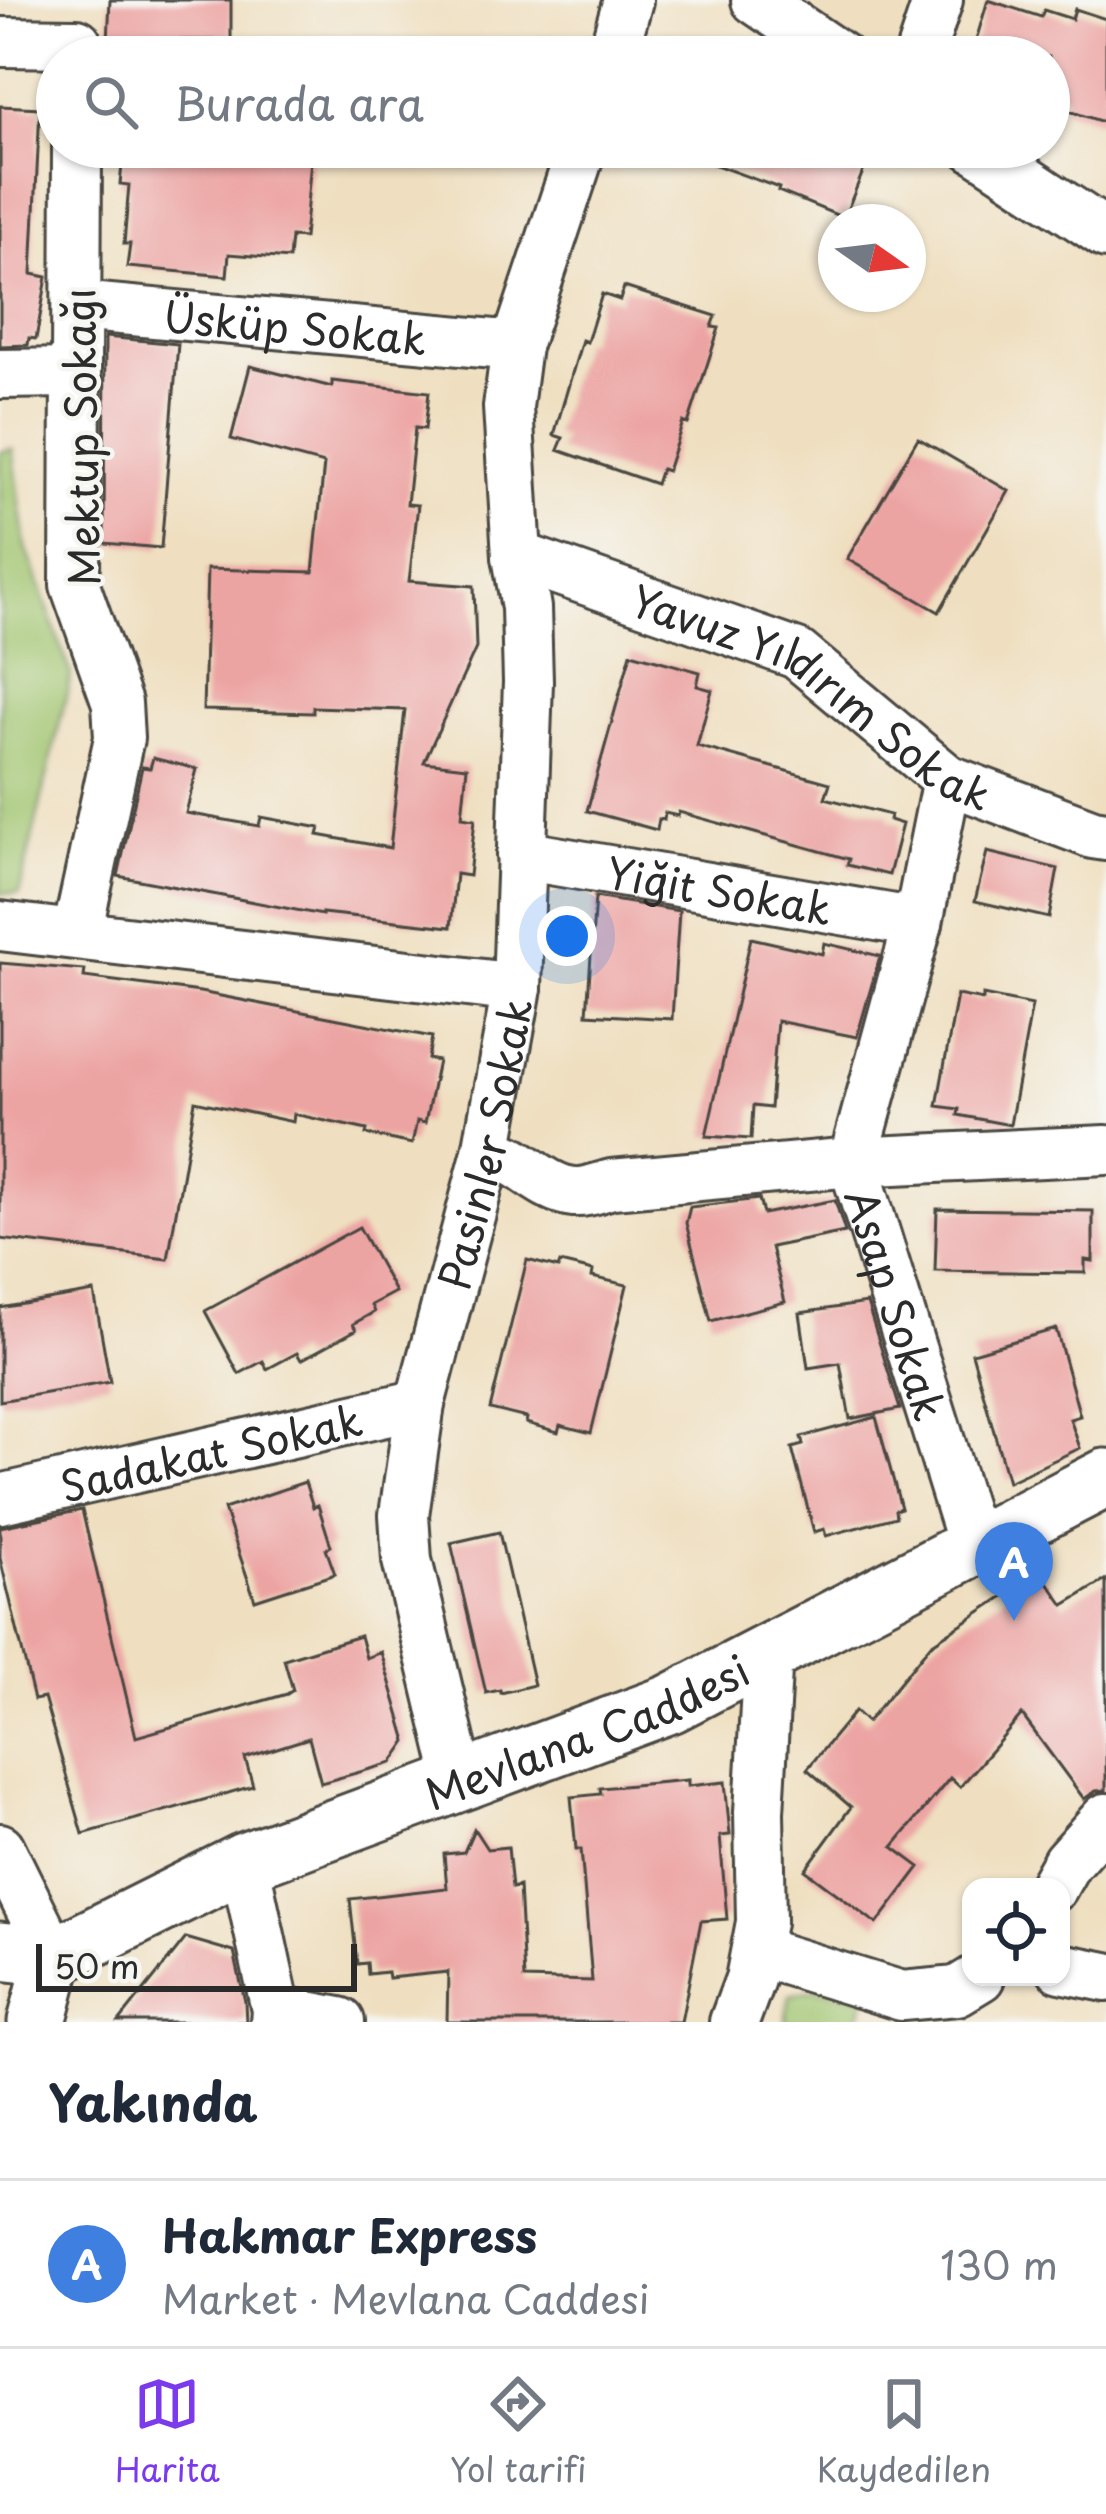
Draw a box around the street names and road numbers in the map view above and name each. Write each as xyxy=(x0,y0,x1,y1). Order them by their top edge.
street label: Üsküp Sokak xyxy=(161,283,430,369)
street label: Mektup Sokağı xyxy=(46,287,114,587)
street label: Yavuz Yıldırım Sokak xyxy=(623,567,1000,824)
street label: Yiğit Sokak xyxy=(602,839,837,939)
street label: Pasinler Sokak xyxy=(420,993,546,1296)
street label: Asap Sokak xyxy=(831,1180,963,1428)
street label: Sadakat Sokak xyxy=(54,1387,368,1516)
street label: Mevlana Caddesi xyxy=(415,1637,759,1824)

